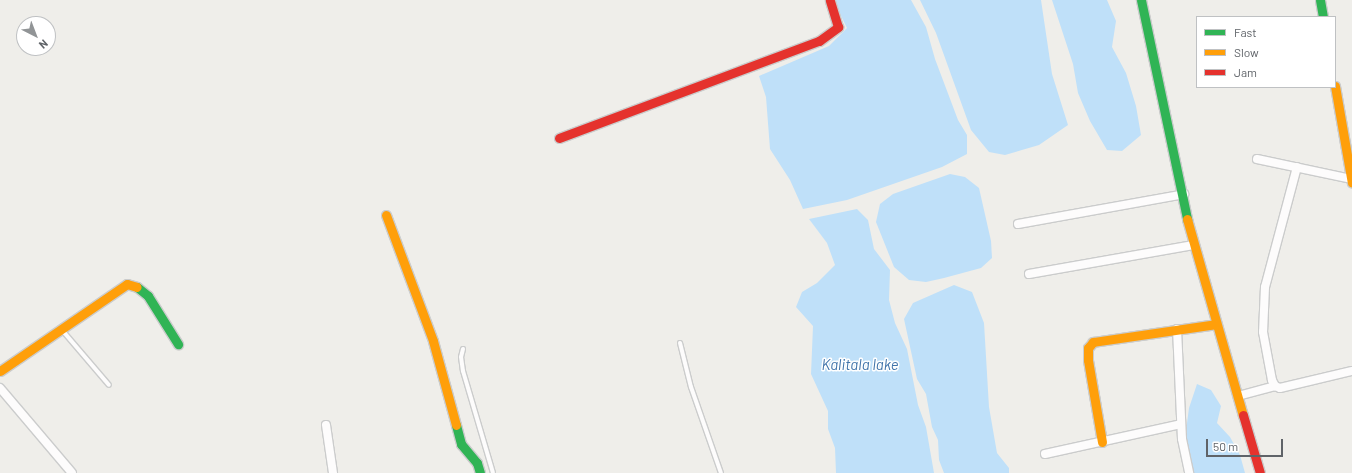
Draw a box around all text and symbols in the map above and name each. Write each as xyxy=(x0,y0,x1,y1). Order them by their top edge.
north arrow xyxy=(16,16,56,56)
legend xyxy=(1196,16,1336,88)
text: Fast xyxy=(1234,25,1257,39)
text: N xyxy=(37,37,51,52)
text: Slow xyxy=(1234,45,1259,59)
text: Jam xyxy=(1234,65,1257,79)
water label: Kalitala lake xyxy=(821,356,899,374)
scale bar xyxy=(1208,431,1285,457)
text: 50 m xyxy=(1213,439,1238,453)

